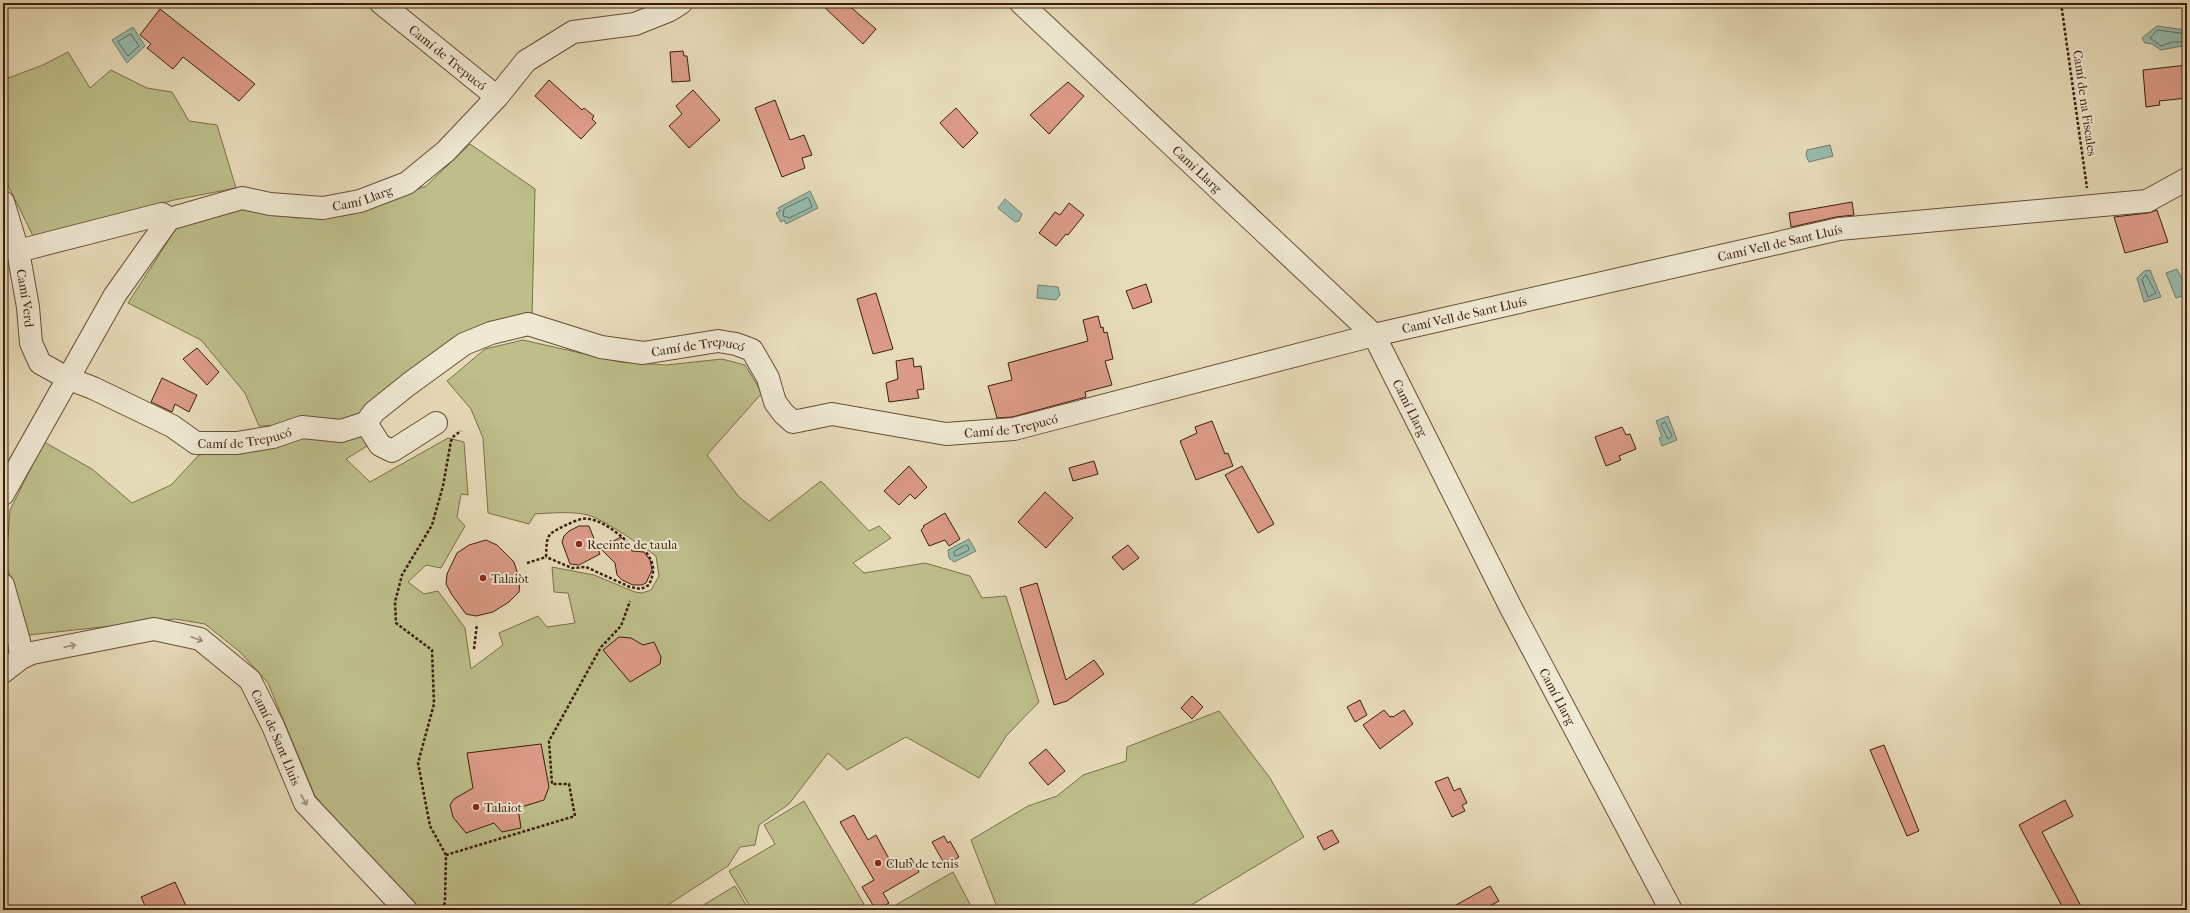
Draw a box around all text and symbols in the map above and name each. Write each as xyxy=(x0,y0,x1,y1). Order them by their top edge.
street label: Camí de Trepucó xyxy=(406,21,490,93)
street label: Camí de na Fiscales xyxy=(2070,49,2100,157)
street label: Camí Llarg xyxy=(1170,142,1226,196)
street label: Camí Llarg xyxy=(331,181,395,214)
street label: Camí Vell de Sant Lluís xyxy=(1716,221,1843,264)
street label: Camí Verd xyxy=(14,268,37,329)
street label: Camí Vell de Sant Lluís xyxy=(1400,293,1528,336)
street label: Camí de Trepucó xyxy=(650,333,747,359)
street label: Camí Llarg xyxy=(1390,377,1432,440)
street label: Camí de Trepucó xyxy=(964,410,1060,440)
street label: Camí de Trepucó xyxy=(198,424,294,451)
place label: Recinte de taula xyxy=(587,537,678,552)
marker: Recinte de taula xyxy=(574,539,584,549)
place label: Talaiòt xyxy=(491,571,530,586)
marker: Talaiòt xyxy=(478,573,488,583)
one-way arrow xyxy=(191,636,203,643)
one-way arrow xyxy=(63,641,76,649)
street label: Camí Llarg xyxy=(1537,665,1579,728)
street label: Camí de Sant Lluis xyxy=(248,687,304,788)
one-way arrow xyxy=(301,794,309,806)
place label: Talaiot xyxy=(484,800,523,815)
marker: Talaiot xyxy=(471,802,481,812)
place label: Club de tenis xyxy=(886,856,959,871)
marker: Club de tenis xyxy=(873,858,883,868)

